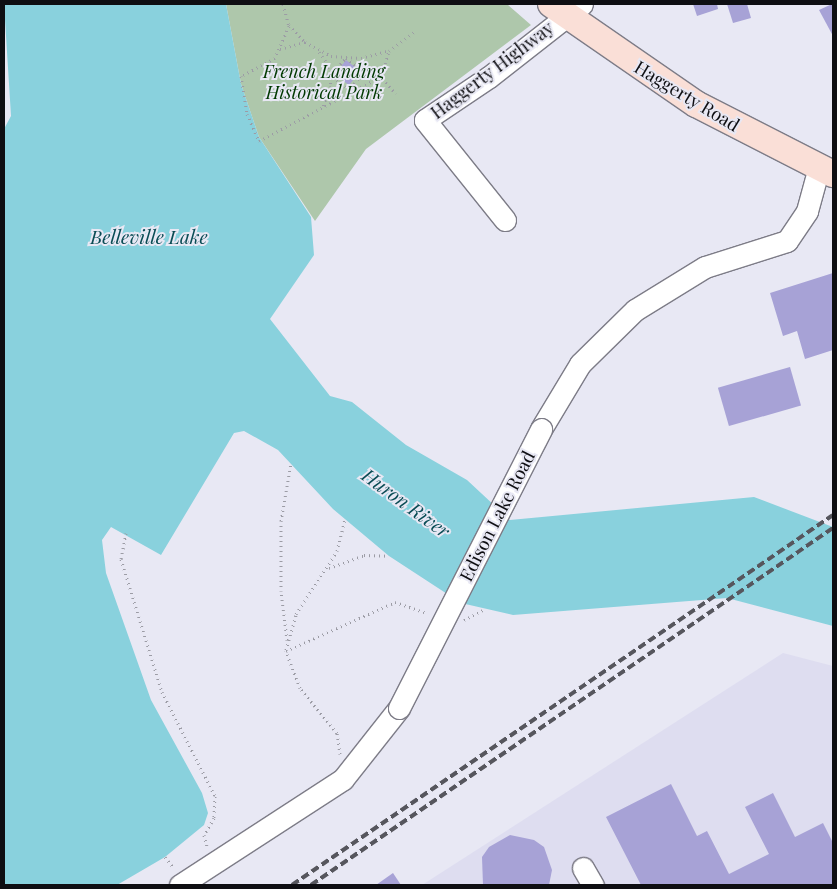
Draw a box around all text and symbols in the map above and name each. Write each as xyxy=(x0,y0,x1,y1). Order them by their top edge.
street label: Haggerty Highway xyxy=(426,17,558,123)
street label: Haggerty Road xyxy=(630,56,744,136)
park label: French Landing Historical Park xyxy=(263,61,385,104)
water label: Belleville Lake xyxy=(90,226,208,248)
street label: Edison Lake Road xyxy=(455,447,539,585)
water label: Huron River xyxy=(358,464,454,542)

